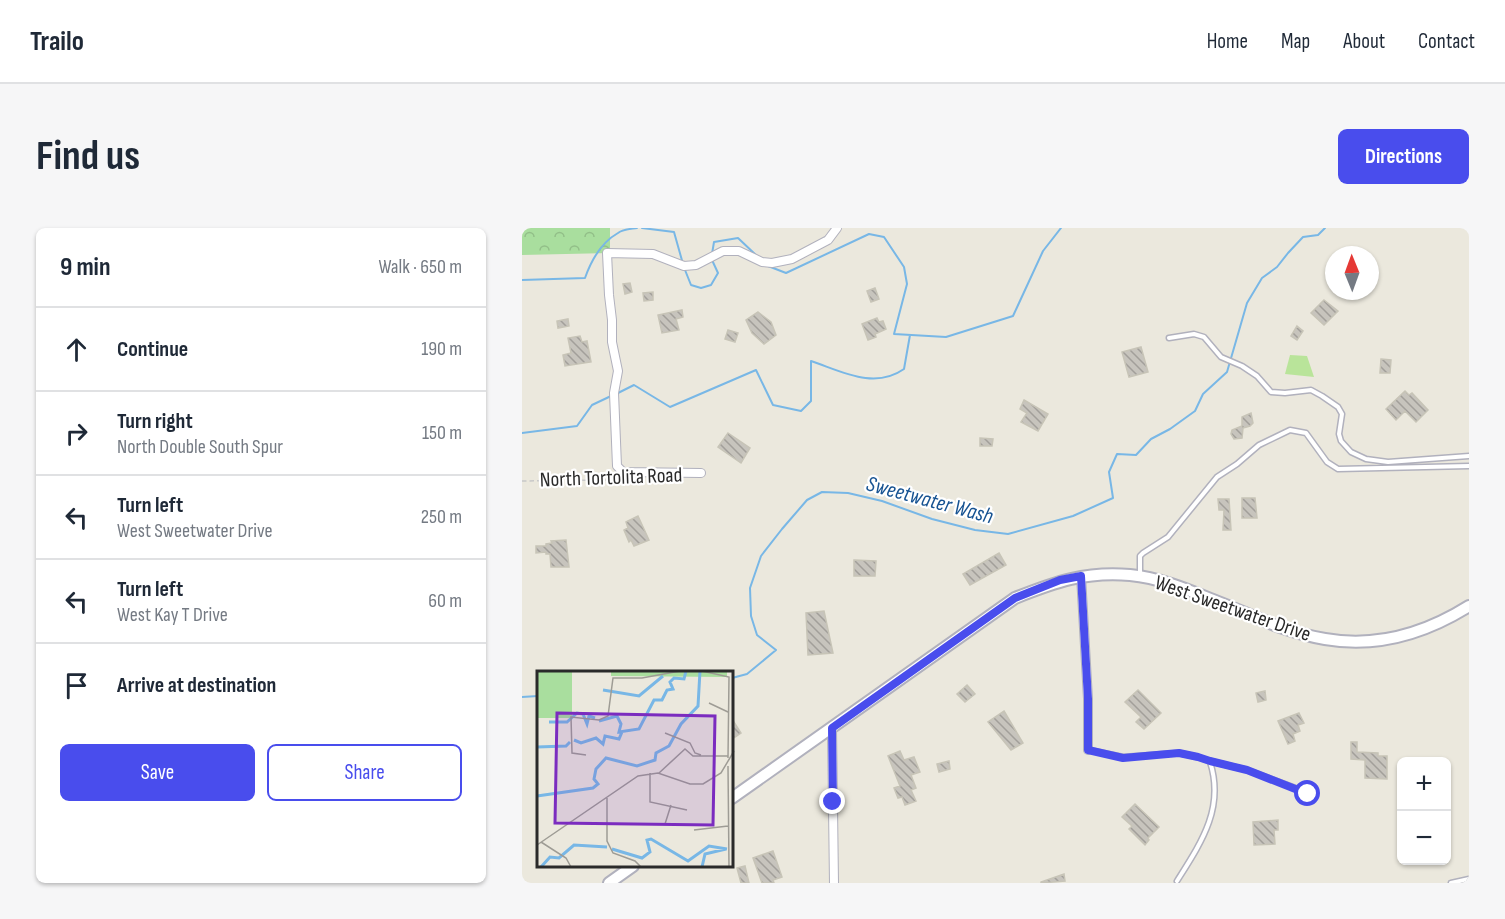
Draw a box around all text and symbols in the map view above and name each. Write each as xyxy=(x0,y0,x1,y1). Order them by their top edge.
text: Trailo xyxy=(30,25,84,58)
text: Home xyxy=(1207,29,1248,54)
text: Map xyxy=(1281,29,1310,54)
text: About xyxy=(1343,29,1385,54)
text: Contact xyxy=(1418,29,1475,54)
button: Directions xyxy=(1338,129,1469,184)
text: Find us xyxy=(36,131,140,182)
north arrow xyxy=(1325,246,1379,300)
text: 9 min xyxy=(60,252,110,283)
text: Walk · 650 m xyxy=(378,255,462,279)
icon: ahead xyxy=(60,333,93,366)
text: Continue xyxy=(117,336,188,363)
text: 190 m xyxy=(421,337,462,361)
text: Turn right xyxy=(117,408,193,435)
icon: right xyxy=(60,417,93,450)
text: 150 m xyxy=(422,421,462,445)
text: North Double South Spur xyxy=(117,435,283,459)
street label: North Tortolita Road xyxy=(539,463,683,492)
water label: Sweetwater Wash xyxy=(863,471,996,530)
text: Turn left xyxy=(117,492,183,519)
icon: left xyxy=(60,501,93,534)
text: 250 m xyxy=(421,505,462,529)
text: West Sweetwater Drive xyxy=(117,519,273,543)
street label: West Sweetwater Drive xyxy=(1152,570,1314,647)
text: Turn left xyxy=(117,576,183,603)
icon: left xyxy=(60,585,93,618)
text: 60 m xyxy=(428,589,462,613)
text: West Kay T Drive xyxy=(117,603,228,627)
icon: arrive xyxy=(60,669,93,702)
inset map xyxy=(537,671,734,868)
text: Arrive at destination xyxy=(117,672,276,699)
button: Save xyxy=(60,744,255,801)
button: Share xyxy=(267,744,462,801)
map controls xyxy=(1397,757,1451,865)
button: + xyxy=(1397,757,1451,811)
route start xyxy=(1294,780,1320,806)
route end xyxy=(819,788,845,814)
button: − xyxy=(1397,811,1451,865)

